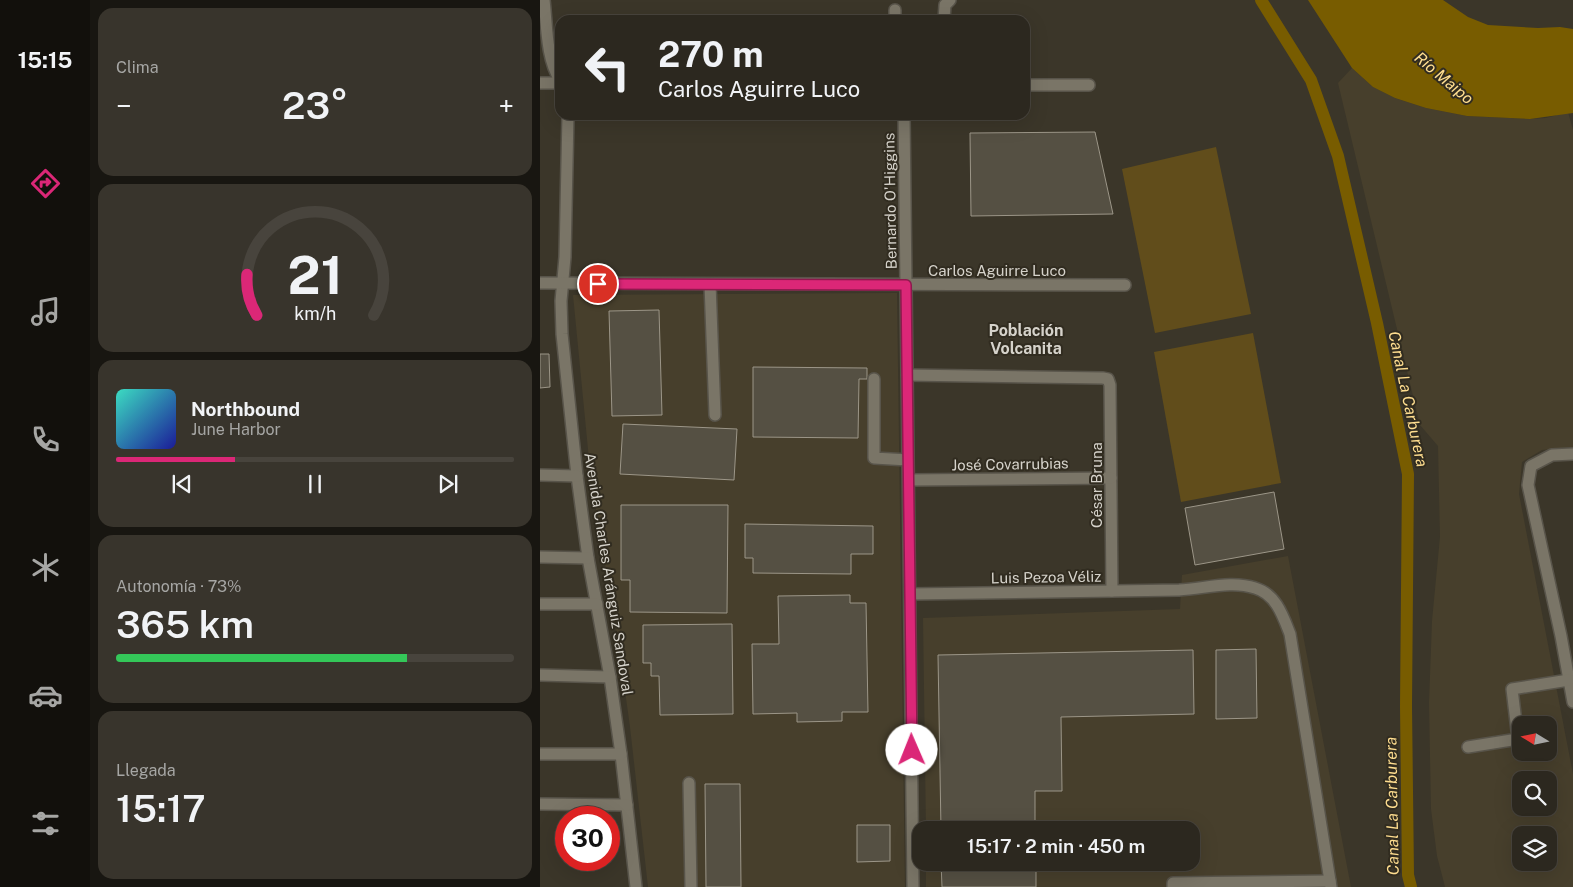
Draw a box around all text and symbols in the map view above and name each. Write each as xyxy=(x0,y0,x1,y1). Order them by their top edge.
text: 270 m xyxy=(658,34,764,75)
icon: left xyxy=(575,35,640,100)
text: 15:15 xyxy=(18,47,72,73)
water label: Río Maipo xyxy=(1411,48,1477,108)
text: Clima xyxy=(116,58,159,77)
text: Carlos Aguirre Luco xyxy=(658,76,860,102)
text: 23° xyxy=(282,83,348,128)
text: − xyxy=(116,89,132,122)
text: + xyxy=(498,89,514,122)
street label: Bernardo O'Higgins xyxy=(880,133,900,269)
icon: directions xyxy=(28,166,63,201)
text: 21 xyxy=(287,245,343,306)
street label: Carlos Aguirre Luco xyxy=(928,262,1066,279)
pin xyxy=(577,263,619,305)
icon: arrive xyxy=(584,270,612,298)
icon: music xyxy=(28,294,63,329)
text: km/h xyxy=(294,303,336,324)
district label: Población Volcanita xyxy=(988,321,1064,358)
water label: Canal La Carburera xyxy=(1384,329,1432,469)
text: Northbound xyxy=(191,398,300,420)
text: June Harbor xyxy=(191,420,281,439)
icon: phone xyxy=(28,422,63,457)
street label: César Bruna xyxy=(1088,442,1105,528)
street label: Avenida Charles Aránguiz Sandoval xyxy=(581,451,637,697)
street label: José Covarrubias xyxy=(951,454,1069,474)
icon: previous xyxy=(168,470,196,498)
icon: pause xyxy=(301,470,329,498)
icon: next xyxy=(434,470,462,498)
icon: climate xyxy=(28,550,63,585)
street label: Luis Pezoa Véliz xyxy=(991,568,1101,586)
text: Autonomía · 73% xyxy=(116,577,242,596)
text: 365 km xyxy=(116,602,254,647)
icon: car xyxy=(28,678,63,713)
north arrow xyxy=(1512,716,1558,761)
map controls xyxy=(1512,716,1557,871)
position arrow xyxy=(885,723,937,775)
water label: Canal La Carburera xyxy=(1381,737,1403,875)
text: Llegada xyxy=(116,761,176,780)
button: search xyxy=(1512,771,1557,816)
text: 15:17 xyxy=(116,786,206,831)
icon: filters xyxy=(28,806,63,841)
speed limit sign: 30 xyxy=(555,806,620,871)
button: layers xyxy=(1512,826,1557,871)
text: 15:17 · 2 min · 450 m xyxy=(967,835,1145,857)

